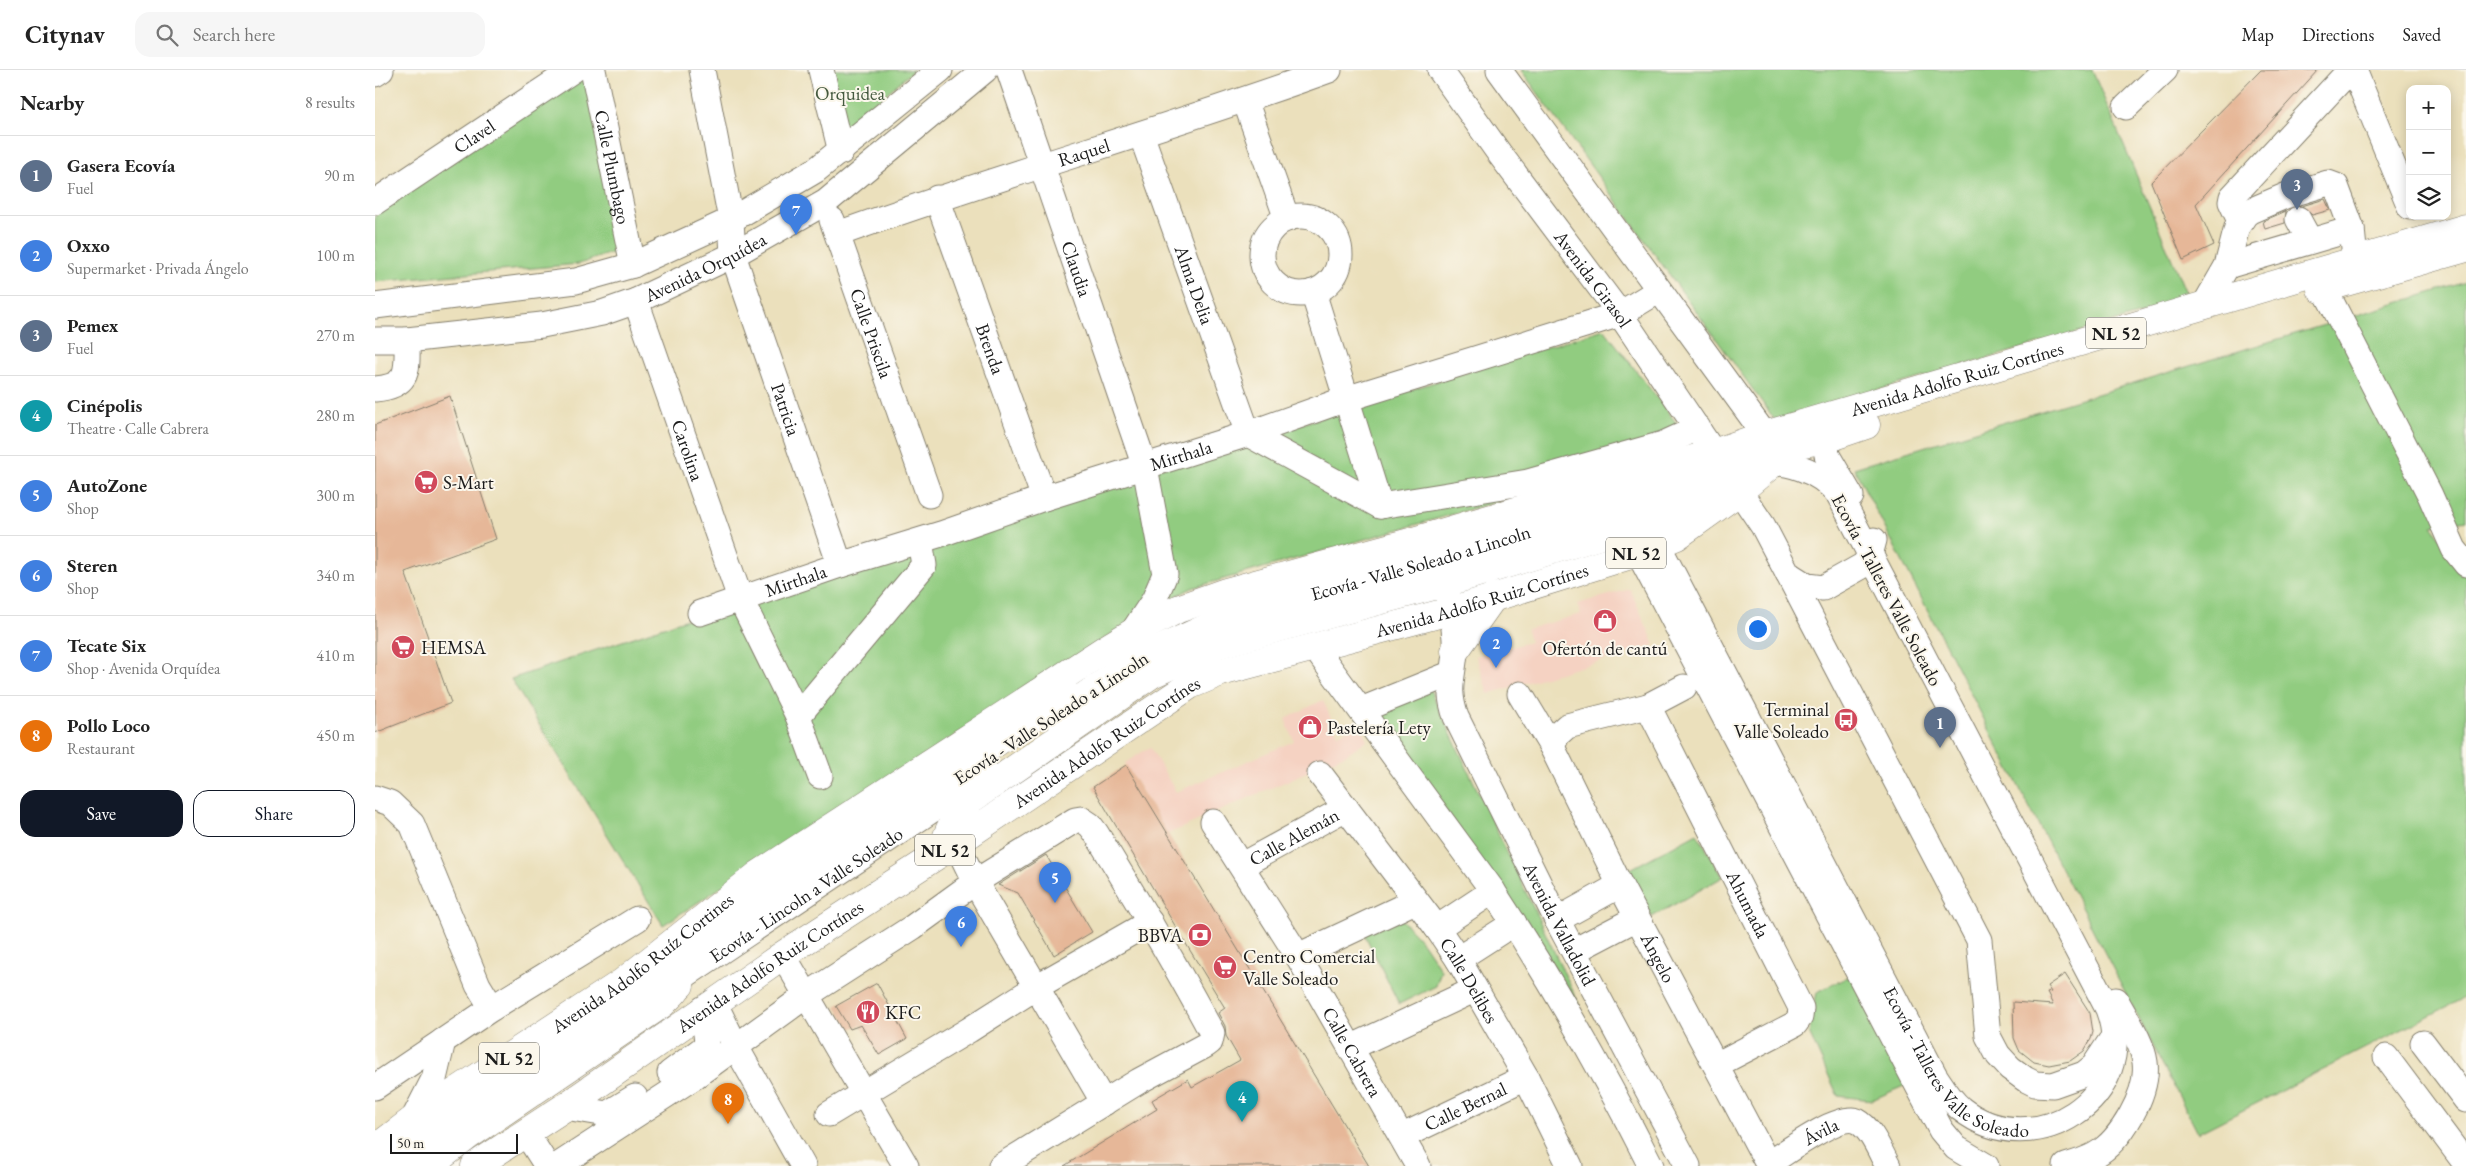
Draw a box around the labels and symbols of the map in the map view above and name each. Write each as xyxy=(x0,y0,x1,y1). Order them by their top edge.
park label: Orquidea xyxy=(815,81,885,106)
street label: Calle Plumbago xyxy=(589,108,637,226)
street label: Clavel xyxy=(448,113,500,159)
street label: Raquel xyxy=(1055,132,1113,172)
pin: 3 xyxy=(2281,169,2313,210)
pin: 7 xyxy=(780,194,812,235)
street label: Avenida Girasol xyxy=(1548,224,1638,332)
street label: Avenida Orquídea xyxy=(639,226,771,308)
street label: Claudia xyxy=(1056,237,1098,300)
street label: Alma Delia xyxy=(1169,241,1221,328)
street label: Calle Priscila xyxy=(845,285,899,382)
road number: NL 52 xyxy=(2086,318,2146,348)
street label: Brenda xyxy=(970,320,1011,378)
street label: Avenida Adolfo Ruiz Cortínes xyxy=(1846,335,2066,422)
street label: Patricia xyxy=(766,380,807,439)
street label: Carolina xyxy=(666,416,711,485)
street label: Mirthala xyxy=(1147,434,1215,477)
supermarket icon: S-Mart xyxy=(413,469,439,495)
place label: S-Mart xyxy=(443,470,494,495)
street label: Ecovía - Talleres Valle Soleado xyxy=(1826,490,1948,690)
street label: Ecovía - Valle Soleado a Lincoln xyxy=(1308,519,1533,606)
road number: NL 52 xyxy=(1606,538,1666,568)
street label: Avenida Adolfo Ruiz Cortínes xyxy=(1372,556,1591,643)
street label: Mirthala xyxy=(761,558,830,602)
shop icon: Ofertón de cantú xyxy=(1592,608,1618,634)
your location xyxy=(1745,616,1771,642)
pin: 2 xyxy=(1480,627,1512,668)
supermarket icon: HEMSA xyxy=(390,634,416,660)
place label: HEMSA xyxy=(421,635,487,660)
place label: Ofertón de cantú xyxy=(1543,636,1667,661)
street label: Ecovía - Valle Soleado a Lincoln xyxy=(949,646,1153,790)
street label: Avenida Adolfo Ruiz Cortínes xyxy=(1007,670,1204,814)
place label: Terminal Valle Soleado xyxy=(1734,697,1829,744)
bus stop icon: Terminal Valle Soleado xyxy=(1833,707,1859,733)
pin: 1 xyxy=(1924,707,1956,748)
shop icon: Pastelería Lety xyxy=(1297,714,1323,740)
place label: Pastelería Lety xyxy=(1327,715,1431,740)
street label: Calle Alemán xyxy=(1244,802,1343,871)
street label: Ecovía - Lincoln a Valle Soleado xyxy=(704,821,907,968)
road number: NL 52 xyxy=(915,834,975,866)
street label: Avenida Valladolid xyxy=(1517,857,1602,990)
pin: 5 xyxy=(1039,862,1071,903)
street label: Ahumada xyxy=(1720,865,1776,942)
street label: Avenida Adolfo Ruíz Cortines xyxy=(546,887,738,1039)
street label: Avenida Adolfo Ruiz Cortínes xyxy=(670,894,868,1039)
pin: 6 xyxy=(945,906,977,947)
bank icon: BBVA xyxy=(1187,922,1213,948)
place label: BBVA xyxy=(1138,923,1184,948)
street label: Ángelo xyxy=(1635,928,1682,987)
street label: Calle Delibes xyxy=(1434,932,1505,1028)
place label: Centro Comercial Valle Soleado xyxy=(1243,944,1376,991)
supermarket icon: Centro Comercial Valle Soleado xyxy=(1212,954,1238,980)
street label: Ecovía - Talleres Valle Soleado xyxy=(1878,982,2029,1142)
restaurant icon: KFC xyxy=(855,999,881,1025)
place label: KFC xyxy=(885,1000,921,1025)
street label: Calle Cabrera xyxy=(1317,1002,1389,1102)
road number: NL 52 xyxy=(479,1042,539,1074)
street label: Calle Bernal xyxy=(1420,1076,1511,1137)
pin: 4 xyxy=(1226,1081,1258,1122)
pin: 8 xyxy=(712,1083,744,1124)
street label: Ávila xyxy=(1797,1111,1842,1151)
scale bar xyxy=(390,1131,517,1154)

